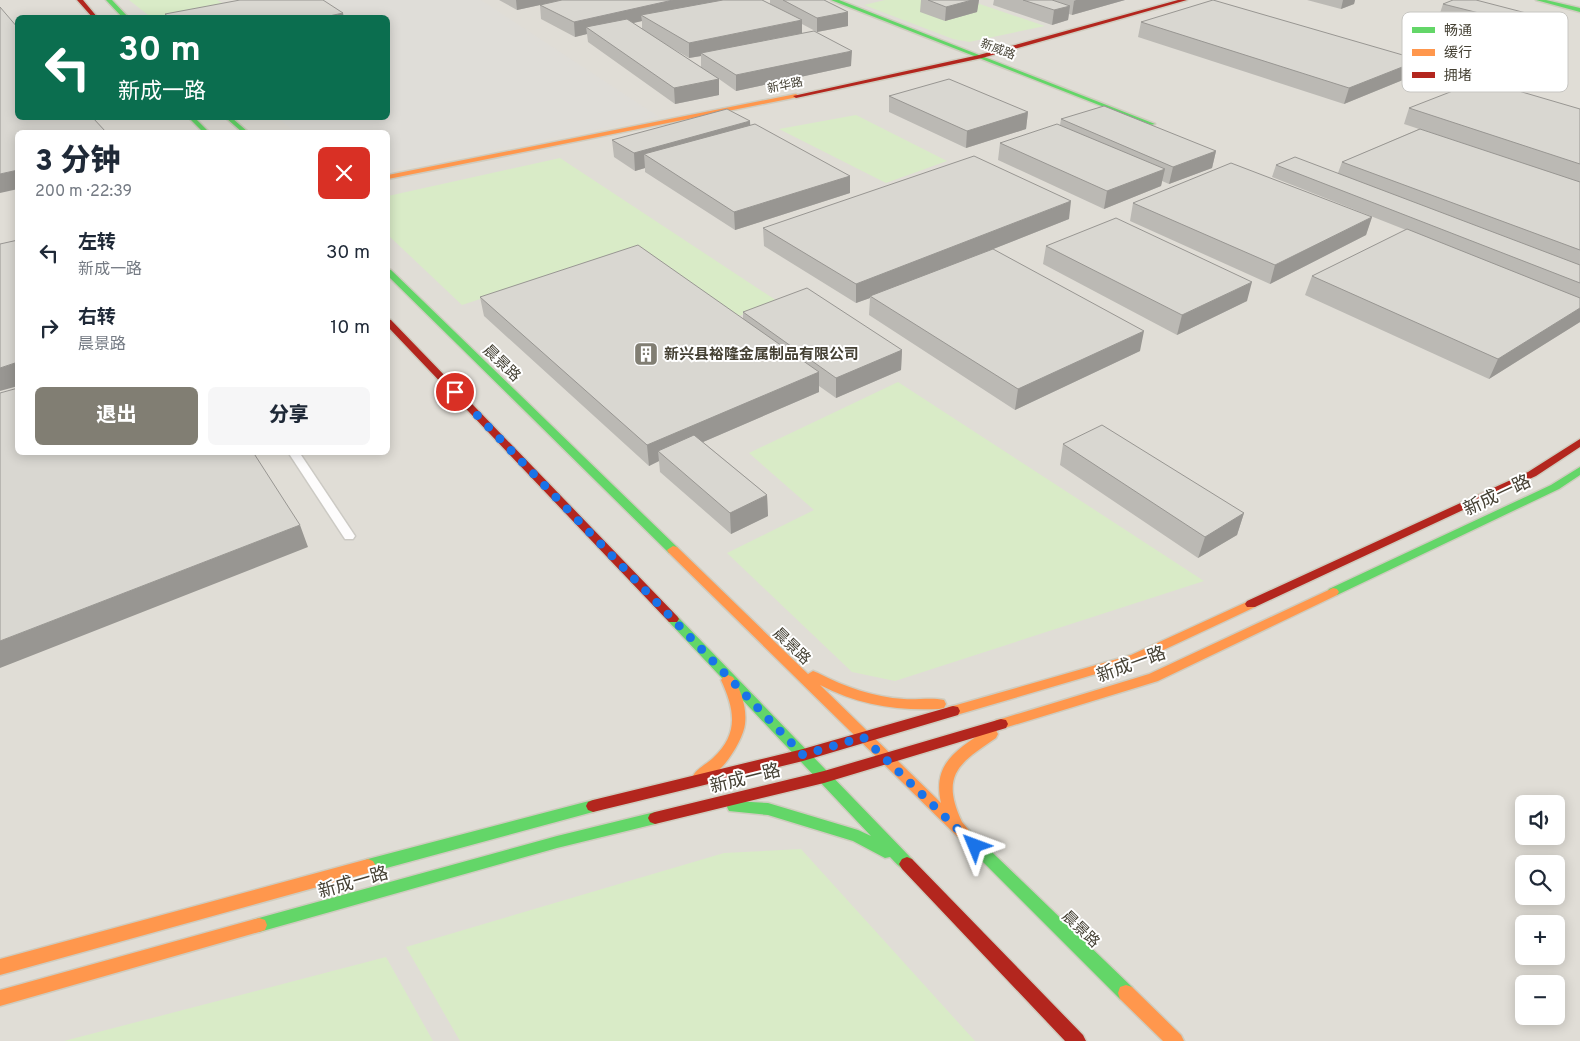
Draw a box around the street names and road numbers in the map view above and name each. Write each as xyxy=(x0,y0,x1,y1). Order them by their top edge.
street label: 新威路 xyxy=(978,36,1017,64)
street label: 新华路 xyxy=(766,74,804,98)
street label: 晨景路 xyxy=(478,342,524,387)
street label: 新成一路 xyxy=(1460,471,1535,522)
street label: 晨景路 xyxy=(768,625,814,670)
street label: 新成一路 xyxy=(1094,642,1169,689)
street label: 新成一路 xyxy=(708,760,783,799)
street label: 新成一路 xyxy=(316,862,391,904)
street label: 晨景路 xyxy=(1057,908,1103,953)

